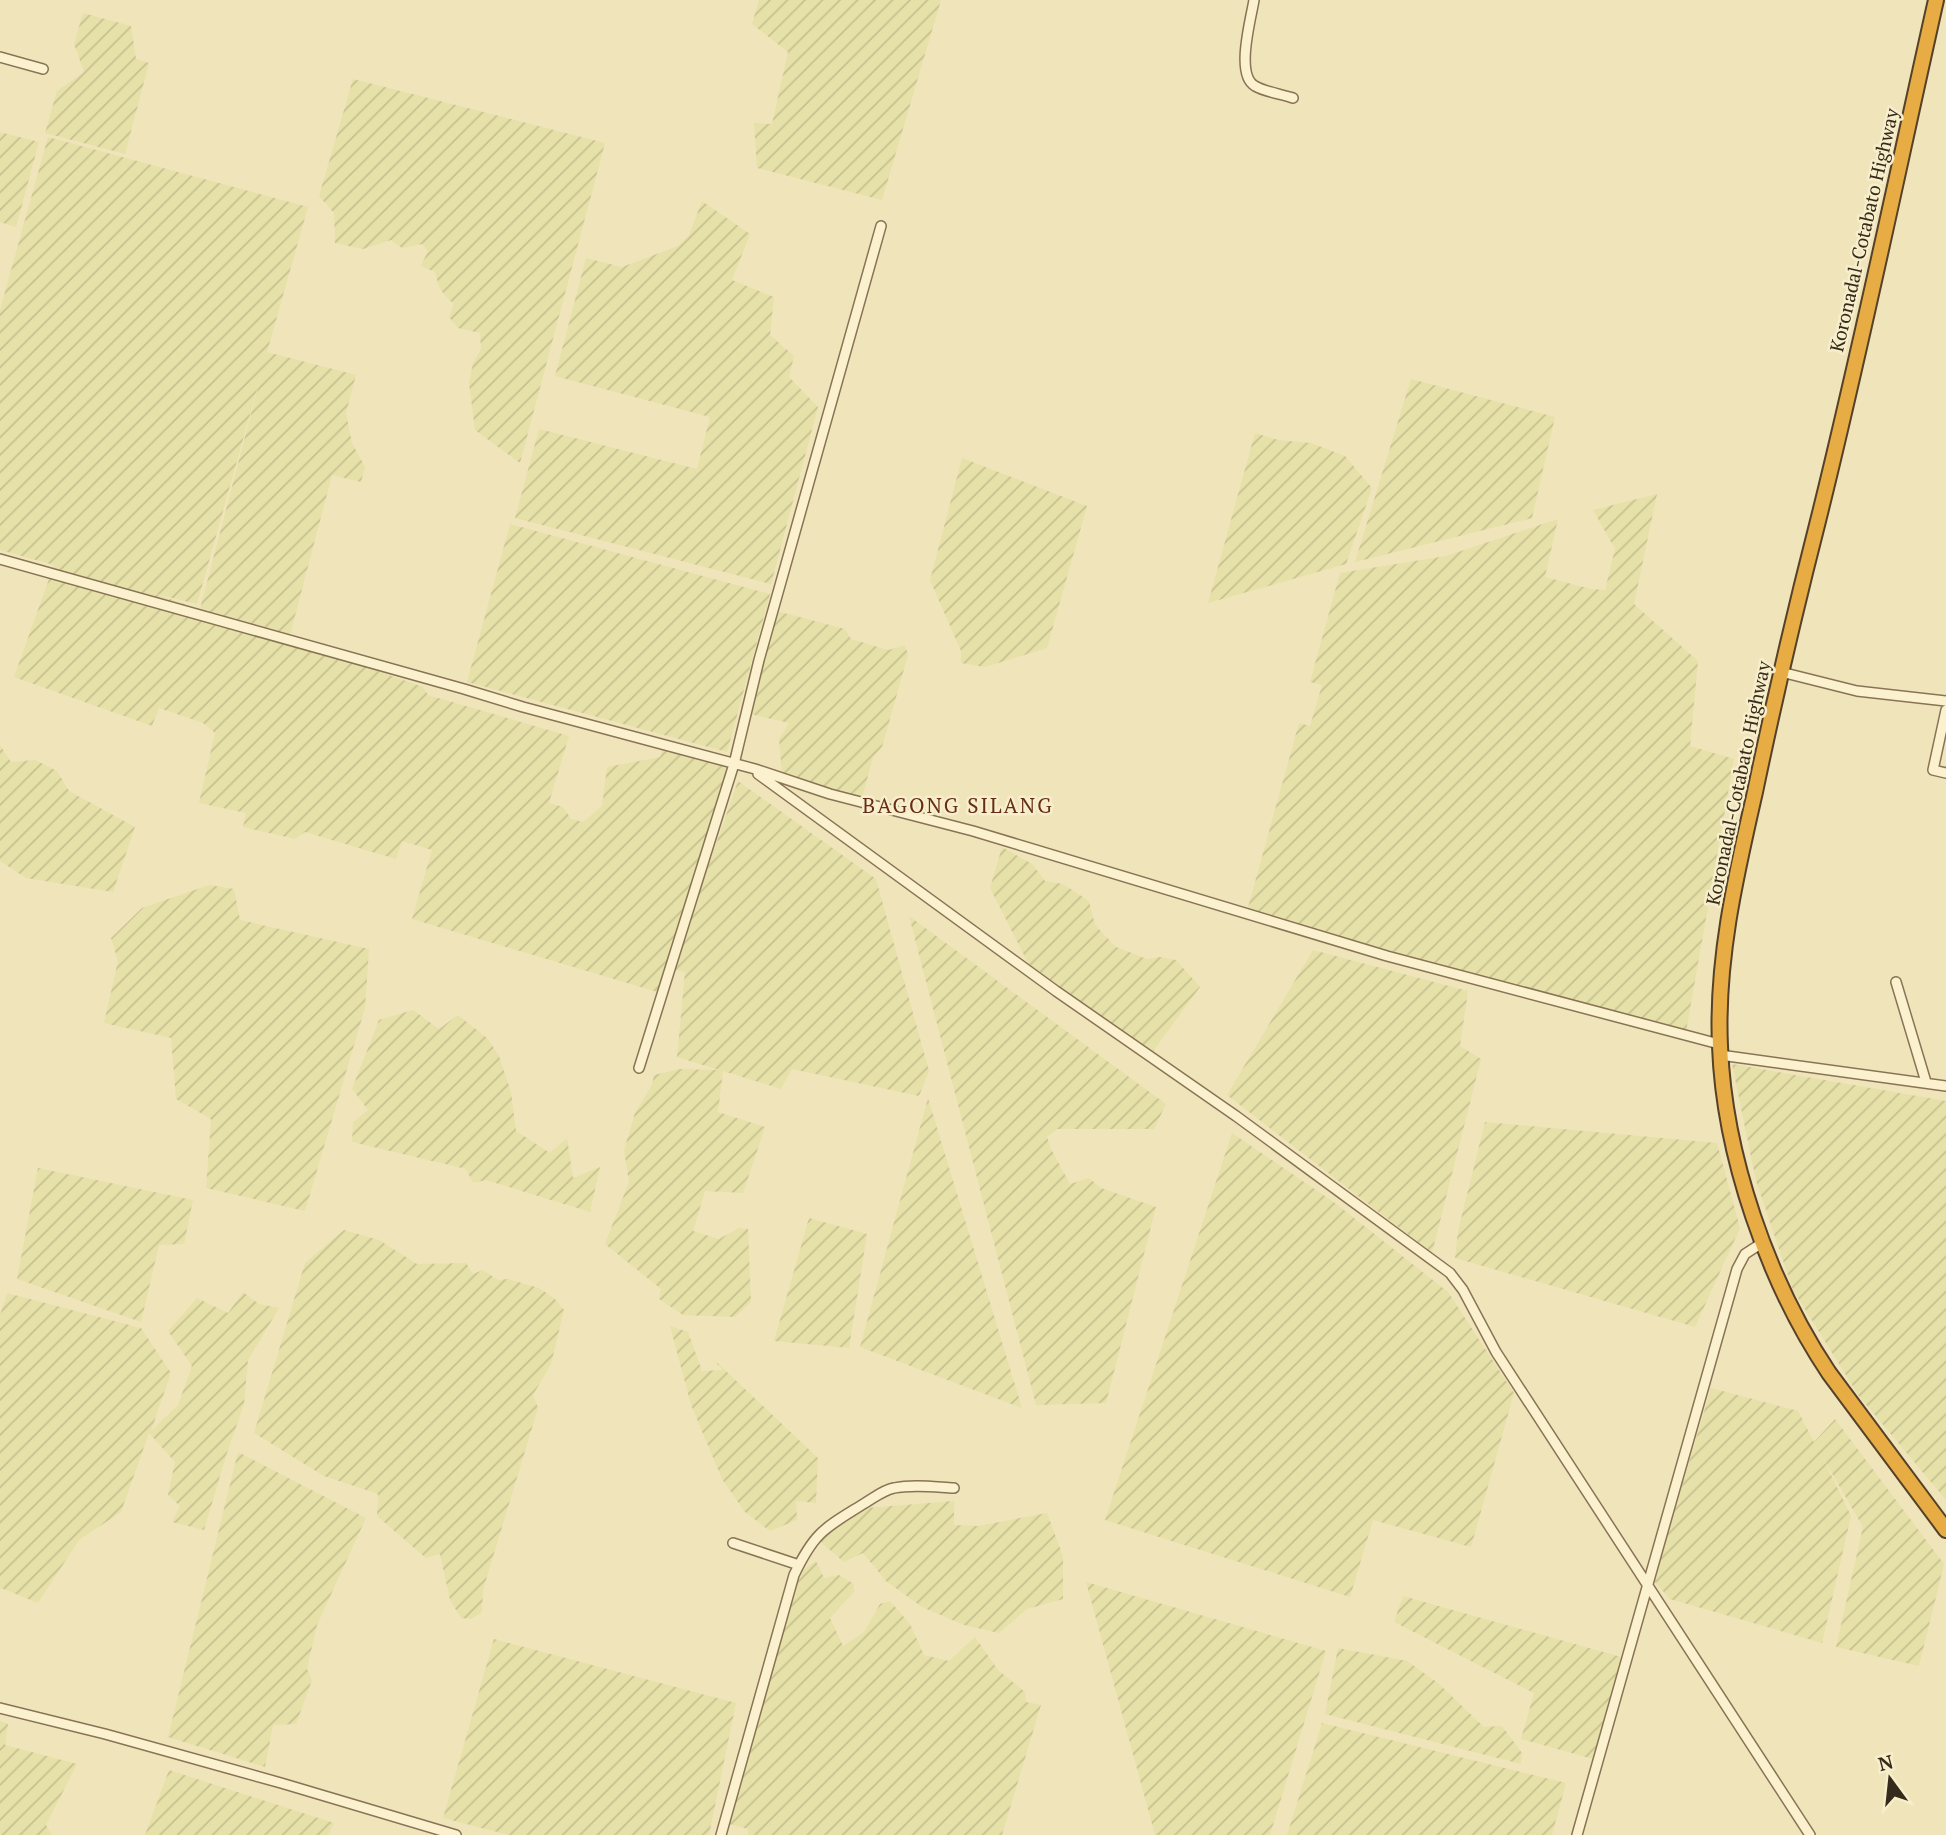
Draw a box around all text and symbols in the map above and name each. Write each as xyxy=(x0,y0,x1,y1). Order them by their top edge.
street label: Koronadal-Cotabato Highway xyxy=(1823,105,1904,354)
street label: Koronadal-Cotabato Highway xyxy=(1699,658,1776,907)
district label: BAGONG SILANG xyxy=(862,791,1054,819)
north arrow xyxy=(1855,1744,1925,1814)
text: N xyxy=(1875,1748,1896,1776)

